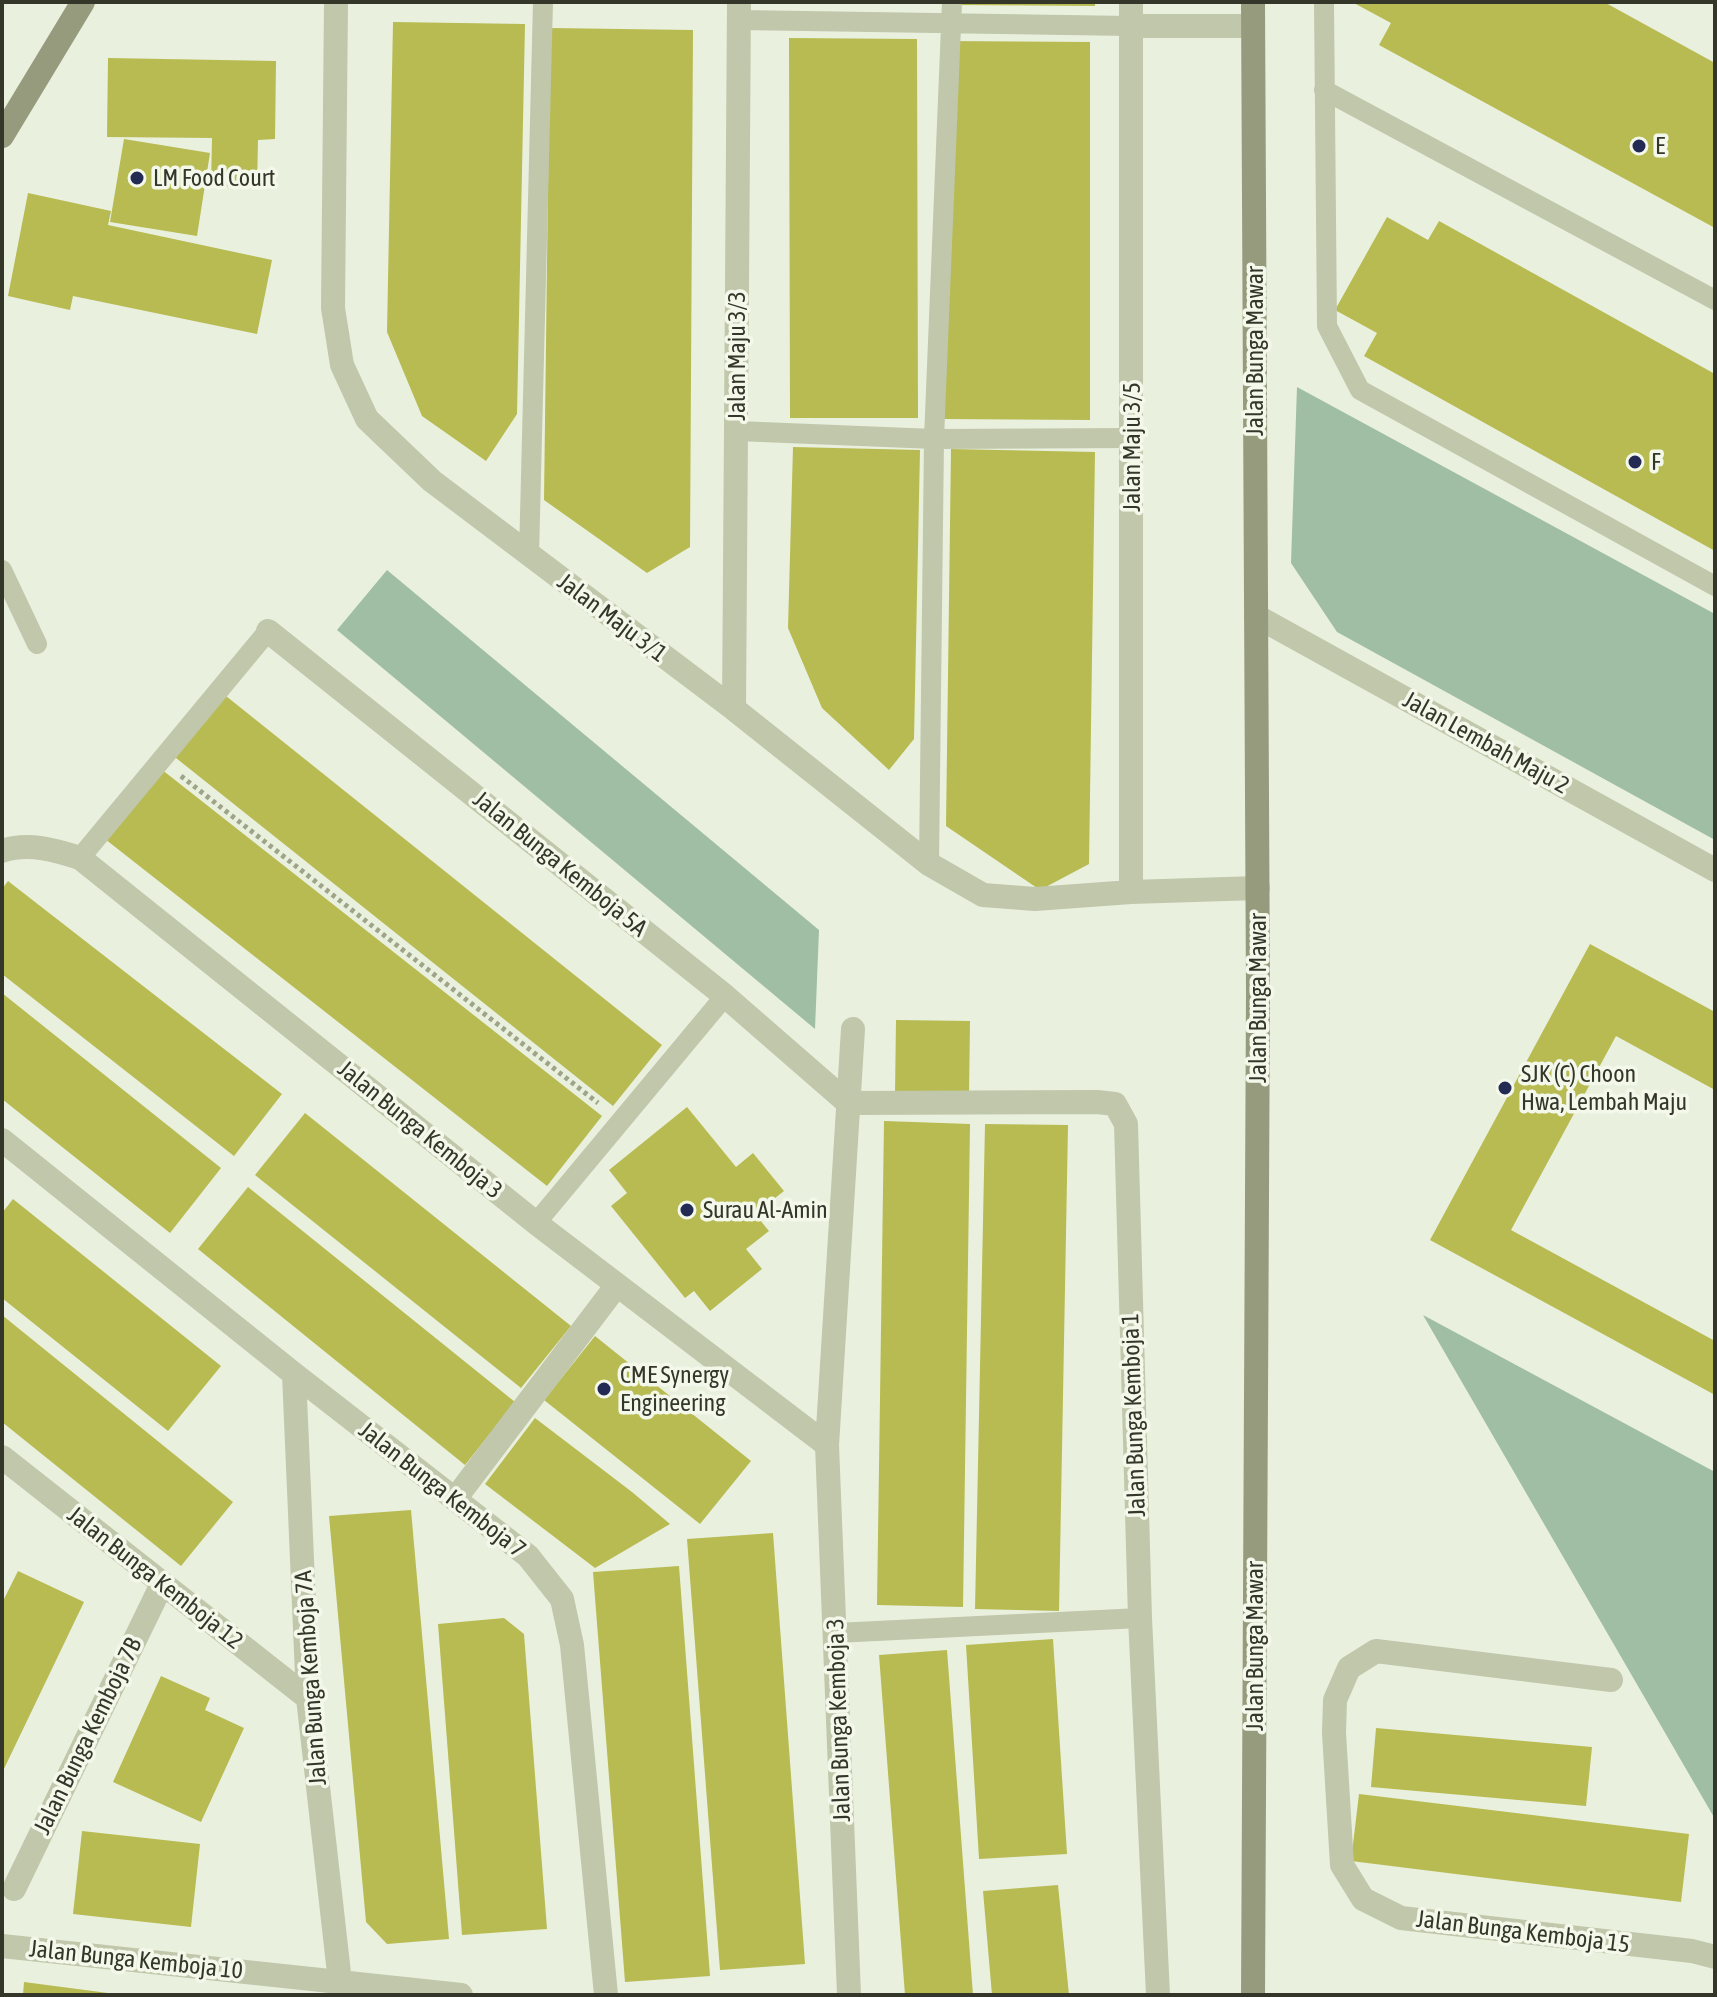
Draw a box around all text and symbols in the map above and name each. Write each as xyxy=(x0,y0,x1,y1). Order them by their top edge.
place label: E xyxy=(1655,132,1665,160)
marker: E xyxy=(1630,137,1648,155)
place label: LM Food Court xyxy=(153,164,275,192)
marker: LM Food Court xyxy=(128,169,146,187)
street label: Jalan Bunga Mawar xyxy=(1241,266,1269,436)
street label: Jalan Maju 3/3 xyxy=(723,291,751,421)
street label: Jalan Maju 3/5 xyxy=(1118,382,1146,512)
place label: F xyxy=(1651,448,1661,476)
marker: F xyxy=(1626,453,1644,471)
street label: Jalan Maju 3/1 xyxy=(552,568,672,668)
street label: Jalan Lembah Maju 2 xyxy=(1398,686,1574,800)
street label: Jalan Bunga Kemboja 5A xyxy=(467,785,653,943)
street label: Jalan Bunga Mawar xyxy=(1244,913,1272,1083)
street label: Jalan Bunga Kemboja 3 xyxy=(332,1055,508,1205)
place label: SJK (C) Choon Hwa, Lembah Maju xyxy=(1521,1060,1687,1116)
marker: SJK (C) Choon Hwa, Lembah Maju xyxy=(1496,1079,1514,1097)
place label: Surau Al-Amin xyxy=(703,1196,828,1224)
marker: Surau Al-Amin xyxy=(678,1201,696,1219)
street label: Jalan Bunga Kemboja 1 xyxy=(1116,1313,1152,1517)
place label: CME Synergy Engineering xyxy=(620,1361,729,1417)
marker: CME Synergy Engineering xyxy=(595,1380,613,1398)
street label: Jalan Bunga Kemboja 7 xyxy=(353,1416,531,1564)
street label: Jalan Bunga Kemboja 12 xyxy=(61,1501,249,1655)
street label: Jalan Bunga Mawar xyxy=(1241,1561,1269,1731)
street label: Jalan Bunga Kemboja 7A xyxy=(289,1570,333,1786)
street label: Jalan Bunga Kemboja 3 xyxy=(821,1618,857,1822)
street label: Jalan Bunga Kemboja 7B xyxy=(28,1633,148,1839)
street label: Jalan Bunga Kemboja 15 xyxy=(1415,1905,1631,1959)
street label: Jalan Bunga Kemboja 10 xyxy=(28,1934,244,1986)

